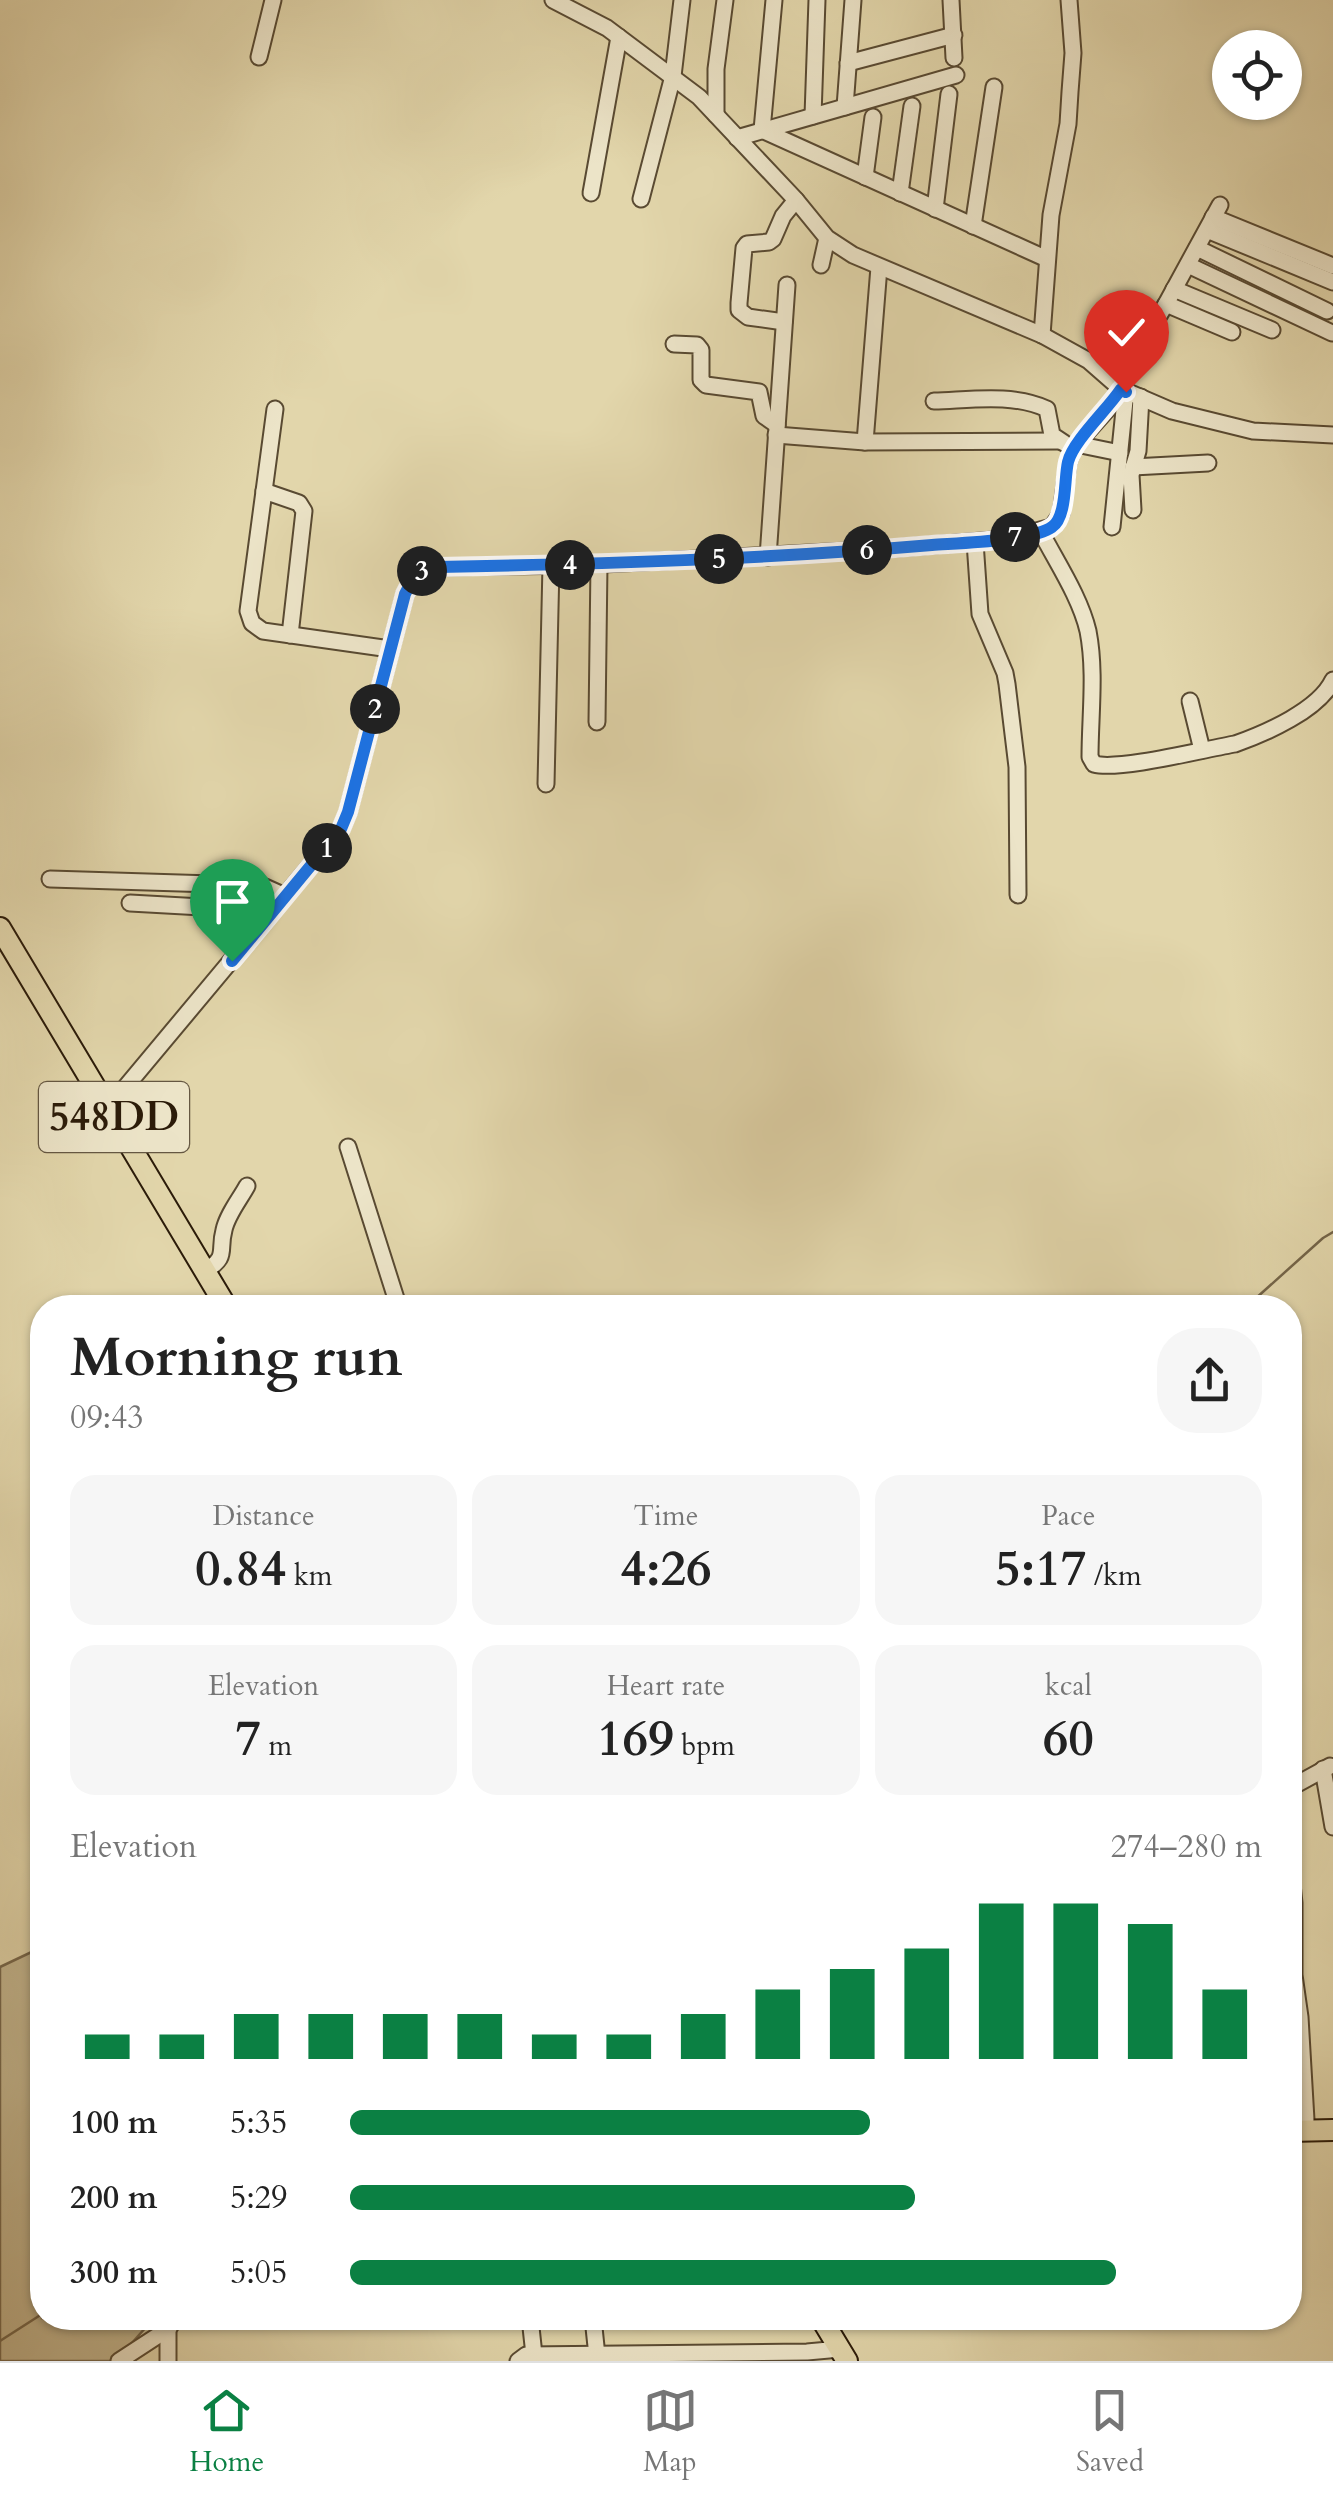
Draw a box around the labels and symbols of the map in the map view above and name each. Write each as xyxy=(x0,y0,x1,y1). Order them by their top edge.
pin xyxy=(1084,290,1169,393)
pin: 7 xyxy=(990,512,1040,562)
pin: 6 xyxy=(842,525,892,575)
pin: 5 xyxy=(694,534,744,584)
pin: 4 xyxy=(545,540,595,590)
pin: 3 xyxy=(397,546,447,596)
pin: 2 xyxy=(350,684,400,734)
pin: 1 xyxy=(302,823,352,873)
pin xyxy=(190,859,275,962)
road number: 548DD xyxy=(39,1082,189,1152)

